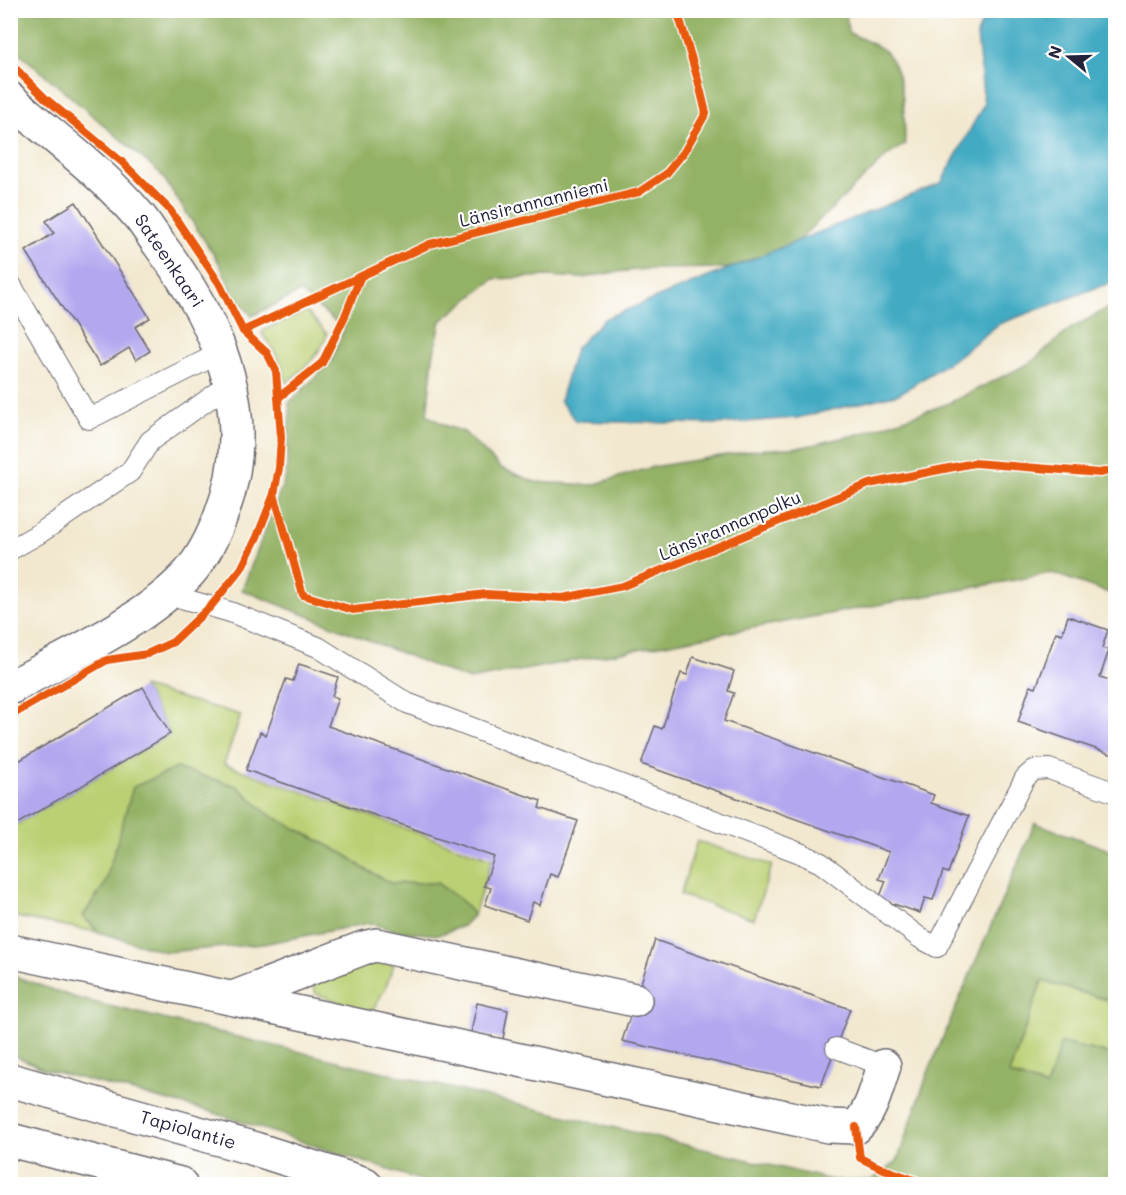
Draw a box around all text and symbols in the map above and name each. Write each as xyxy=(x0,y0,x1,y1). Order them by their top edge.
north arrow xyxy=(1039,27,1099,87)
text: N xyxy=(1042,43,1066,61)
street label: Länsirannanniemi xyxy=(457,172,611,232)
street label: Sateenkaari xyxy=(130,209,210,312)
street label: Länsirannanpolku xyxy=(655,484,804,566)
street label: Tapiolantie xyxy=(137,1104,239,1154)

